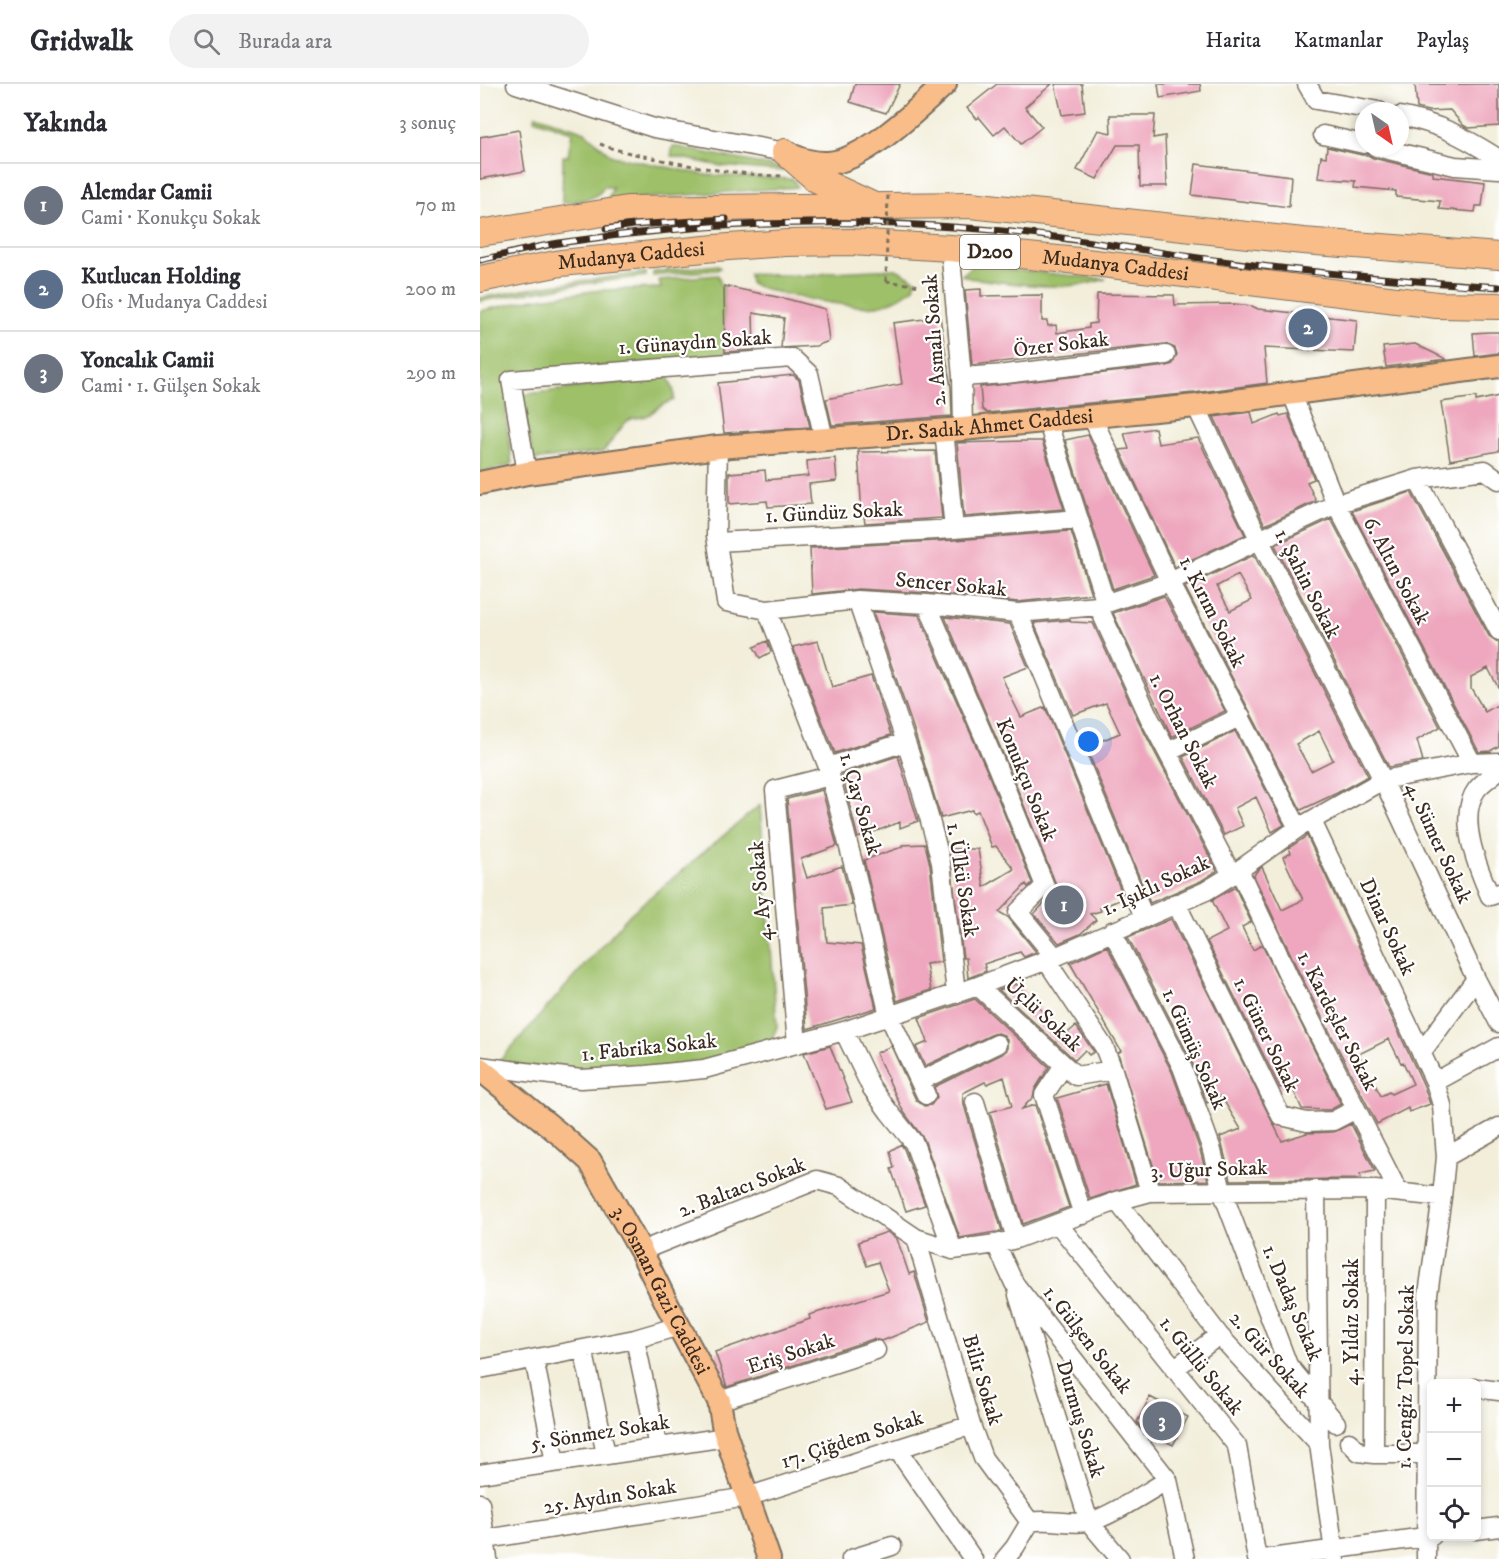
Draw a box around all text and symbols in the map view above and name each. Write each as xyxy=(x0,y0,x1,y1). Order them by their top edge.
search box xyxy=(169,14,589,68)
text: Gridwalk xyxy=(30,24,133,59)
icon: search xyxy=(190,25,223,58)
text: Burada ara xyxy=(238,28,332,55)
text: Harita xyxy=(1206,28,1261,54)
text: Katmanlar xyxy=(1294,28,1383,54)
text: Paylaş xyxy=(1416,28,1469,54)
north arrow xyxy=(1355,102,1409,156)
text: Yakında xyxy=(24,107,107,140)
text: 3 sonuç xyxy=(399,111,456,136)
text: Alemdar Camii xyxy=(81,179,212,206)
text: 1 xyxy=(40,193,47,218)
text: 70 m xyxy=(415,193,456,218)
text: Cami · Konukçu Sokak xyxy=(81,206,261,231)
road number: D200 xyxy=(960,235,1020,269)
street label: Mudanya Caddesi xyxy=(556,236,706,276)
street label: Mudanya Caddesi xyxy=(1041,244,1190,287)
text: Kutlucan Holding xyxy=(81,263,240,290)
street label: 2. Asmalı Sokak xyxy=(917,273,953,407)
text: 2 xyxy=(39,277,48,302)
text: 200 m xyxy=(405,277,456,302)
text: Ofis · Mudanya Caddesi xyxy=(81,290,267,315)
pin: 2 xyxy=(1288,306,1328,350)
street label: 1. Günaydın Sokak xyxy=(617,325,773,361)
street label: Özer Sokak xyxy=(1012,325,1111,364)
text: Yoncalık Camii xyxy=(81,347,214,374)
text: 3 xyxy=(40,361,47,386)
text: 290 m xyxy=(406,361,456,386)
text: Cami · 1. Gülşen Sokak xyxy=(81,374,261,399)
street label: Dr. Sadık Ahmet Caddesi xyxy=(885,403,1094,448)
street label: 1. Gündüz Sokak xyxy=(764,496,904,530)
street label: 6. Altın Sokak xyxy=(1357,513,1436,630)
street label: 1. Şahin Sokak xyxy=(1268,525,1346,644)
street label: 1. Kırım Sokak xyxy=(1173,552,1251,673)
street label: Sencer Sokak xyxy=(894,567,1008,603)
street label: 1. Orhan Sokak xyxy=(1143,669,1223,794)
street label: Konukçu Sokak xyxy=(989,715,1063,846)
your location xyxy=(1074,727,1103,756)
street label: 1. Çay Sokak xyxy=(833,750,887,859)
street label: 4. Sümer Sokak xyxy=(1399,778,1478,908)
street label: 1. Ülkü Sokak xyxy=(940,821,985,940)
street label: 4. Ay Sokak xyxy=(744,839,778,942)
street label: 1. Işıklı Sokak xyxy=(1098,850,1214,922)
street label: Dinar Sokak xyxy=(1353,874,1421,980)
pin: 1 xyxy=(1044,882,1084,928)
street label: 1. Kardeşler Sokak xyxy=(1291,947,1384,1096)
street label: Üçlü Sokak xyxy=(999,972,1088,1058)
street label: 1. Güner Sokak xyxy=(1227,973,1305,1097)
street label: 1. Gümüş Sokak xyxy=(1156,984,1233,1114)
street label: 1. Fabrika Sokak xyxy=(580,1028,719,1068)
street label: 2. Baltacı Sokak xyxy=(675,1152,810,1224)
street label: 3. Uğur Sokak xyxy=(1150,1155,1269,1185)
street label: 3. Osman Gazi Caddesi xyxy=(605,1202,716,1379)
street label: 1. Dadaş Sokak xyxy=(1256,1241,1328,1365)
street label: 4. Yıldız Sokak xyxy=(1339,1258,1365,1386)
street label: 1. Gülşen Sokak xyxy=(1037,1281,1138,1400)
street label: 1. Cengiz Topel Sokak xyxy=(1391,1284,1421,1470)
street label: 2. Gür Sokak xyxy=(1223,1306,1315,1404)
street label: 1. Güllü Sokak xyxy=(1153,1311,1249,1421)
street label: Eriş Sokak xyxy=(744,1327,839,1380)
street label: Bilir Sokak xyxy=(956,1331,1008,1429)
street label: Durmuş Sokak xyxy=(1050,1357,1110,1482)
map controls xyxy=(1427,1379,1481,1541)
button: + xyxy=(1427,1379,1481,1433)
pin: 3 xyxy=(1142,1398,1182,1444)
street label: 17. Çiğdem Sokak xyxy=(778,1405,927,1475)
street label: 5. Sönmez Sokak xyxy=(529,1409,672,1457)
button: − xyxy=(1427,1433,1481,1487)
street label: 25. Aydın Sokak xyxy=(542,1474,679,1520)
button: locate xyxy=(1427,1487,1481,1541)

